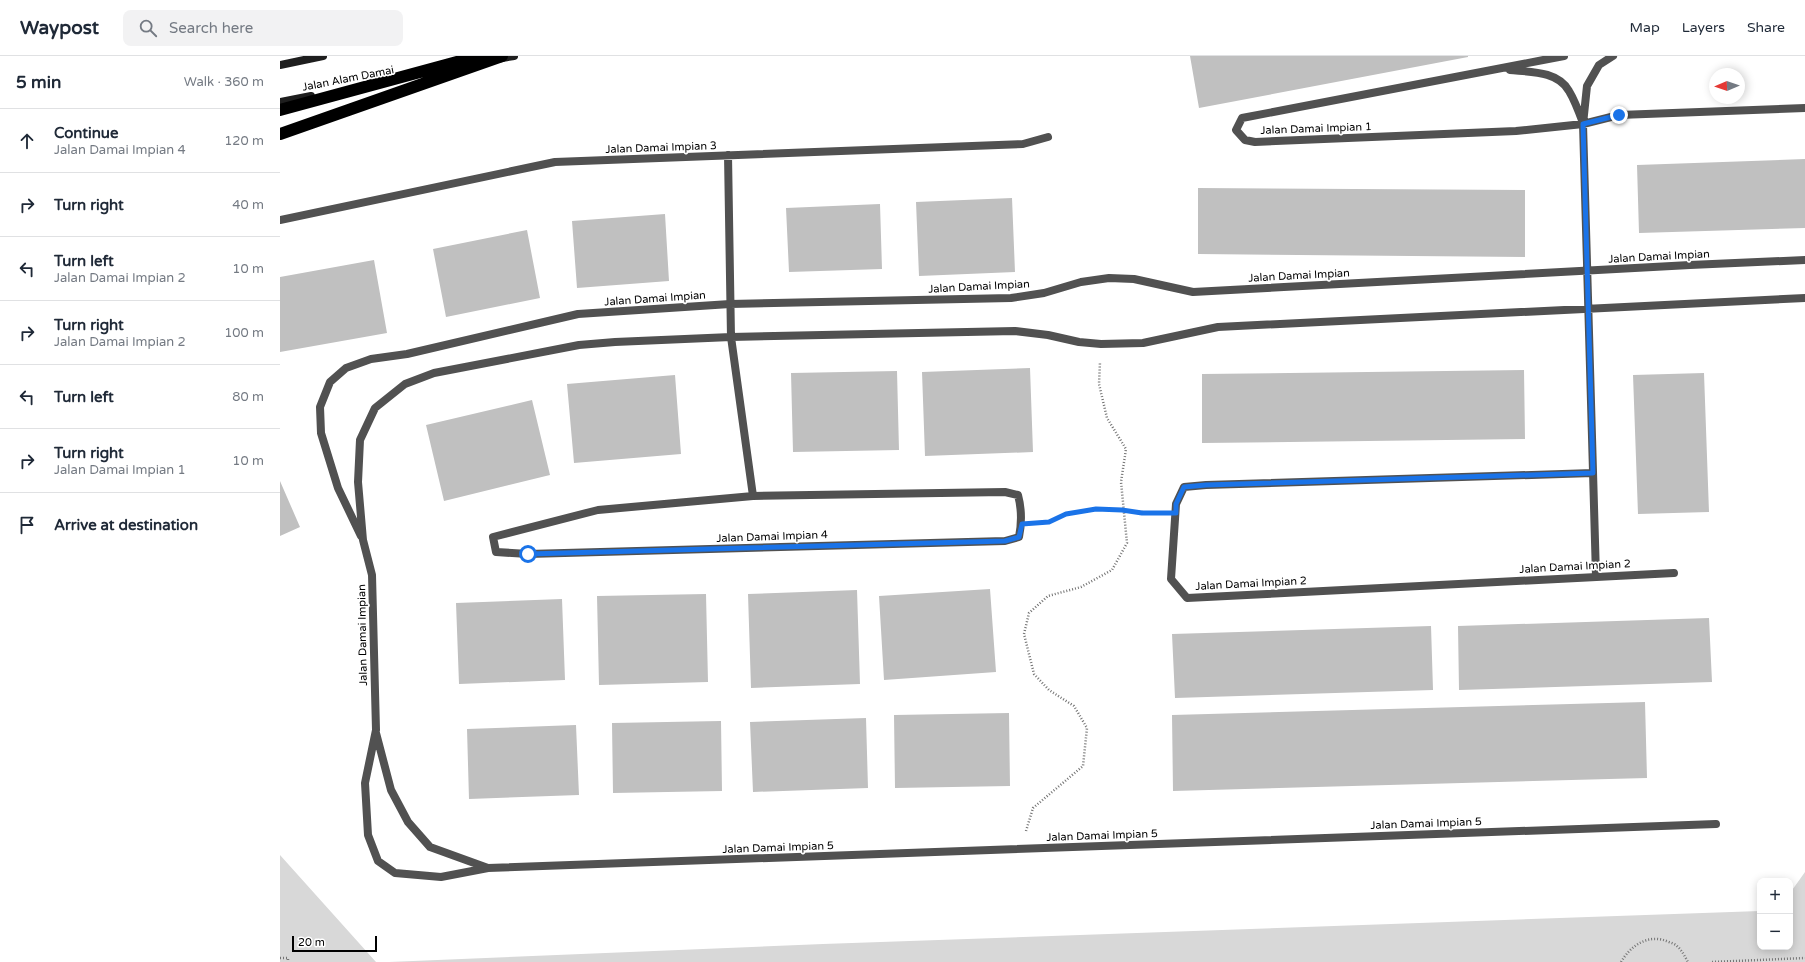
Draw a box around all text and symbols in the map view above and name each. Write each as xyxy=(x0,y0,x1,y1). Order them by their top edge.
search box xyxy=(123,10,403,46)
text: Waypost xyxy=(20,17,99,39)
icon: search xyxy=(137,17,159,39)
text: Search here xyxy=(169,19,253,37)
text: Map xyxy=(1630,19,1660,36)
text: Layers xyxy=(1682,19,1725,36)
text: Share xyxy=(1747,19,1785,36)
street label: Jalan Alam Damai xyxy=(301,63,395,94)
north arrow xyxy=(1709,68,1745,104)
text: 5 min xyxy=(16,72,61,93)
text: Walk · 360 m xyxy=(184,74,264,90)
route end xyxy=(1610,106,1628,124)
street label: Jalan Damai Impian 1 xyxy=(1260,120,1372,137)
text: Continue xyxy=(54,124,118,142)
icon: ahead xyxy=(16,130,38,152)
text: 120 m xyxy=(224,133,264,149)
street label: Jalan Damai Impian 3 xyxy=(605,139,717,156)
text: Jalan Damai Impian 4 xyxy=(54,142,186,158)
icon: right xyxy=(16,194,38,216)
text: Turn right xyxy=(54,196,124,214)
text: 40 m xyxy=(232,197,264,213)
street label: Jalan Damai Impian xyxy=(1608,247,1710,266)
text: Turn left xyxy=(54,252,114,270)
icon: left xyxy=(16,258,38,280)
text: 10 m xyxy=(232,261,264,277)
street label: Jalan Damai Impian xyxy=(1248,266,1350,285)
text: Jalan Damai Impian 2 xyxy=(54,270,186,286)
street label: Jalan Damai Impian xyxy=(928,277,1030,296)
street label: Jalan Damai Impian xyxy=(604,288,706,309)
text: Turn right xyxy=(54,316,124,334)
icon: right xyxy=(16,322,38,344)
text: 100 m xyxy=(224,325,264,341)
text: Jalan Damai Impian 2 xyxy=(54,334,186,350)
icon: left xyxy=(16,386,38,408)
text: Turn left xyxy=(54,388,114,406)
text: 80 m xyxy=(232,389,264,405)
text: Turn right xyxy=(54,444,124,462)
icon: right xyxy=(16,450,38,472)
text: 10 m xyxy=(232,453,264,469)
text: Jalan Damai Impian 1 xyxy=(54,462,186,478)
icon: arrive xyxy=(16,514,38,536)
text: Arrive at destination xyxy=(54,516,198,534)
street label: Jalan Damai Impian 4 xyxy=(716,528,828,545)
route start xyxy=(519,545,537,563)
street label: Jalan Damai Impian 2 xyxy=(1519,557,1631,576)
street label: Jalan Damai Impian 2 xyxy=(1195,574,1307,593)
street label: Jalan Damai Impian xyxy=(355,584,370,686)
street label: Jalan Damai Impian 5 xyxy=(1370,815,1482,832)
street label: Jalan Damai Impian 5 xyxy=(1046,827,1158,844)
street label: Jalan Damai Impian 5 xyxy=(722,839,834,856)
map controls xyxy=(1757,878,1793,950)
button: + xyxy=(1757,878,1793,914)
button: − xyxy=(1757,914,1793,950)
scale bar xyxy=(292,934,377,953)
text: 20 m xyxy=(298,936,325,949)

